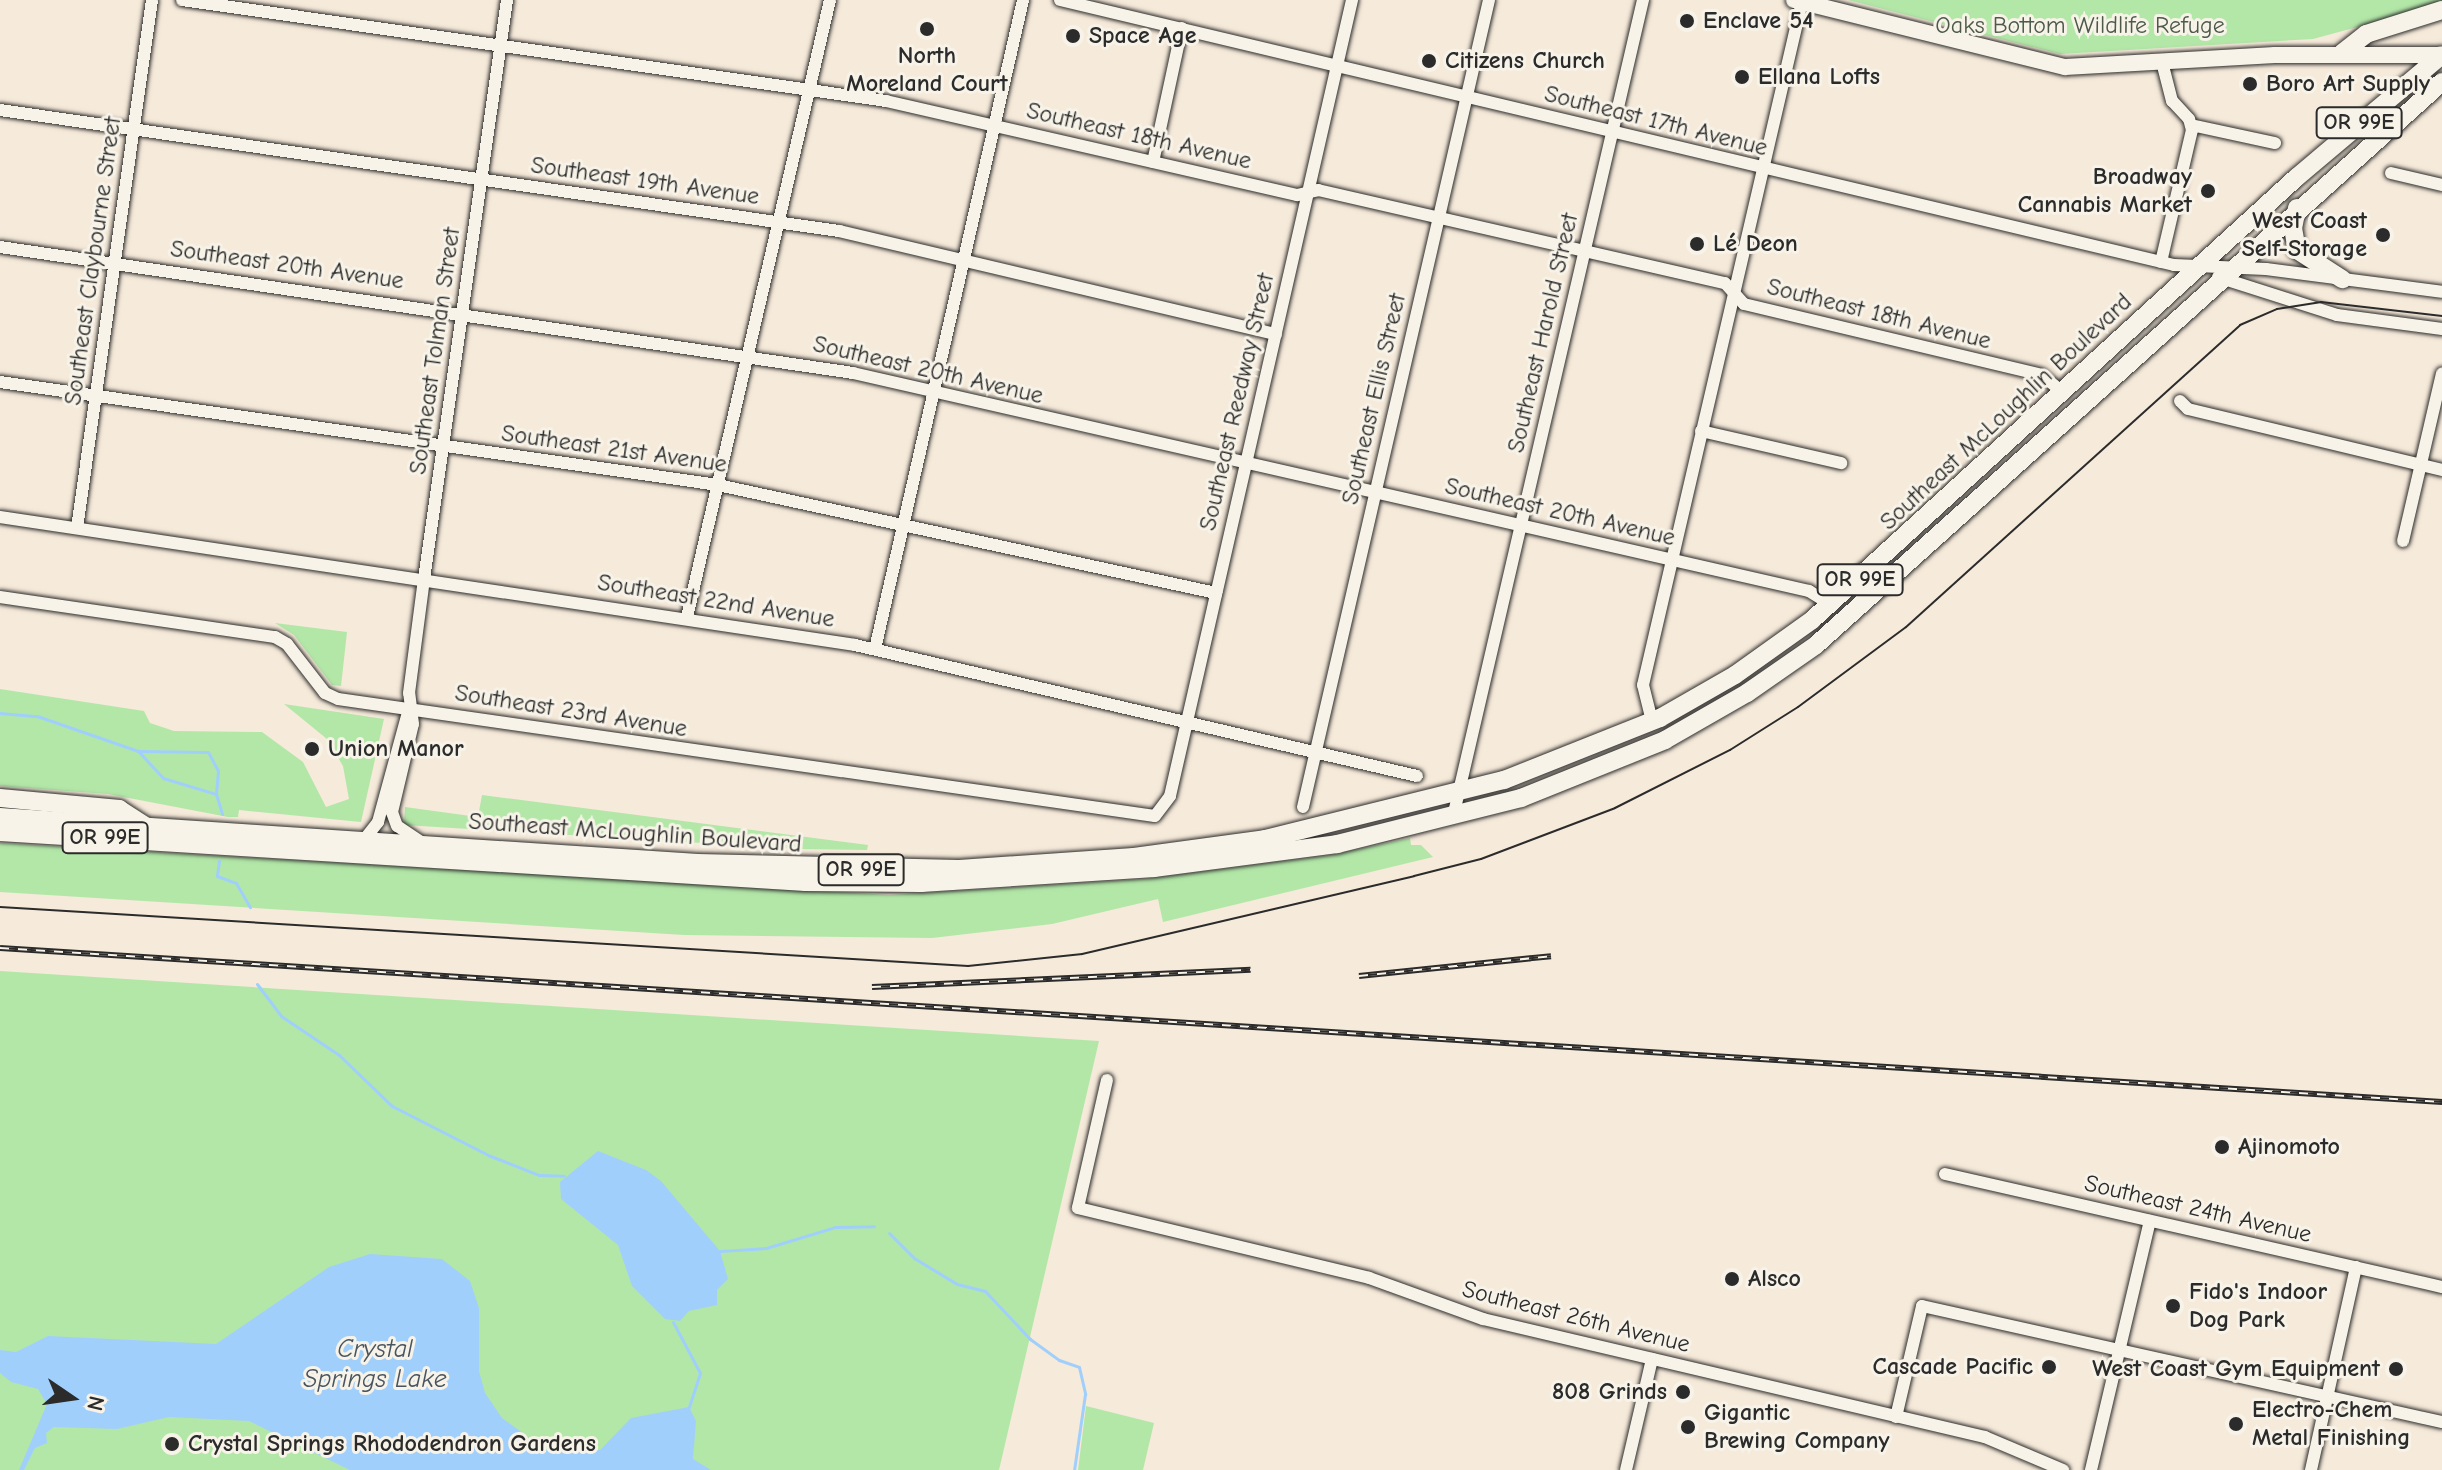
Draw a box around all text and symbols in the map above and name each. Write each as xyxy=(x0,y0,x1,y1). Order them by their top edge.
place label: Enclave 54 xyxy=(1703,7,1814,35)
marker: Enclave 54 xyxy=(1678,12,1696,30)
park label: Oaks Bottom Wildlife Refuge xyxy=(1935,12,2225,40)
marker: North Moreland Court xyxy=(918,20,936,38)
place label: Space Age xyxy=(1089,22,1197,50)
marker: Space Age xyxy=(1064,27,1082,45)
place label: North Moreland Court xyxy=(846,42,1008,98)
place label: Citizens Church xyxy=(1445,47,1605,75)
marker: Citizens Church xyxy=(1420,52,1438,70)
place label: Ellana Lofts xyxy=(1758,63,1880,91)
marker: Ellana Lofts xyxy=(1733,68,1751,86)
place label: Boro Art Supply xyxy=(2266,70,2430,98)
marker: Boro Art Supply xyxy=(2241,75,2259,93)
street label: Southeast 17th Avenue xyxy=(1541,79,1771,163)
street label: Southeast 18th Avenue xyxy=(1024,96,1254,176)
road number: OR 99E xyxy=(2315,105,2403,141)
street label: Southeast Claybourne Street xyxy=(58,115,128,407)
street label: Southeast 19th Avenue xyxy=(529,151,761,211)
place label: Broadway Cannabis Market xyxy=(2018,163,2192,219)
marker: Broadway Cannabis Market xyxy=(2199,182,2217,200)
place label: West Coast Self-Storage xyxy=(2242,207,2367,263)
street label: Southeast Harold Street xyxy=(1501,210,1585,456)
street label: Southeast Tolman Street xyxy=(403,226,467,476)
marker: West Coast Self-Storage xyxy=(2374,226,2392,244)
place label: Lé Deon xyxy=(1713,230,1798,258)
street label: Southeast 20th Avenue xyxy=(169,234,405,296)
marker: Lé Deon xyxy=(1688,235,1706,253)
street label: Southeast Reedway Street xyxy=(1193,271,1281,533)
street label: Southeast 18th Avenue xyxy=(1764,272,1994,356)
street label: Southeast McLoughlin Boulevard xyxy=(1874,288,2138,536)
street label: Southeast Ellis Street xyxy=(1336,291,1412,507)
street label: Southeast 20th Avenue xyxy=(810,330,1046,410)
street label: Southeast 21st Avenue xyxy=(499,419,729,479)
street label: Southeast 20th Avenue xyxy=(1442,472,1678,552)
road number: OR 99E xyxy=(1816,562,1904,598)
street label: Southeast 22nd Avenue xyxy=(596,568,836,634)
street label: Southeast 23rd Avenue xyxy=(453,678,689,744)
place label: Union Manor xyxy=(328,735,464,763)
marker: Union Manor xyxy=(303,740,321,758)
street label: Southeast McLoughlin Boulevard xyxy=(468,807,802,859)
road number: OR 99E xyxy=(61,820,149,856)
road number: OR 99E xyxy=(817,852,905,888)
place label: Ajinomoto xyxy=(2238,1133,2340,1161)
marker: Ajinomoto xyxy=(2213,1138,2231,1156)
street label: Southeast 24th Avenue xyxy=(2082,1169,2314,1249)
place label: Alsco xyxy=(1748,1265,1801,1293)
marker: Alsco xyxy=(1723,1270,1741,1288)
street label: Southeast 26th Avenue xyxy=(1459,1275,1693,1359)
place label: Fido's Indoor Dog Park xyxy=(2189,1278,2327,1334)
marker: Fido's Indoor Dog Park xyxy=(2164,1297,2182,1315)
water label: Crystal Springs Lake xyxy=(303,1334,447,1396)
place label: Cascade Pacific xyxy=(1872,1353,2033,1381)
place label: West Coast Gym Equipment xyxy=(2092,1355,2380,1383)
north arrow xyxy=(32,1358,112,1438)
marker: Cascade Pacific xyxy=(2040,1358,2058,1376)
marker: West Coast Gym Equipment xyxy=(2387,1360,2405,1378)
place label: 808 Grinds xyxy=(1552,1378,1667,1406)
marker: 808 Grinds xyxy=(1674,1383,1692,1401)
text: N xyxy=(81,1393,110,1413)
place label: Electro-Chem Metal Finishing xyxy=(2252,1396,2410,1452)
place label: Gigantic Brewing Company xyxy=(1704,1399,1889,1455)
marker: Electro-Chem Metal Finishing xyxy=(2227,1415,2245,1433)
marker: Gigantic Brewing Company xyxy=(1679,1418,1697,1436)
place label: Crystal Springs Rhododendron Gardens xyxy=(188,1430,596,1458)
marker: Crystal Springs Rhododendron Gardens xyxy=(163,1435,181,1453)

